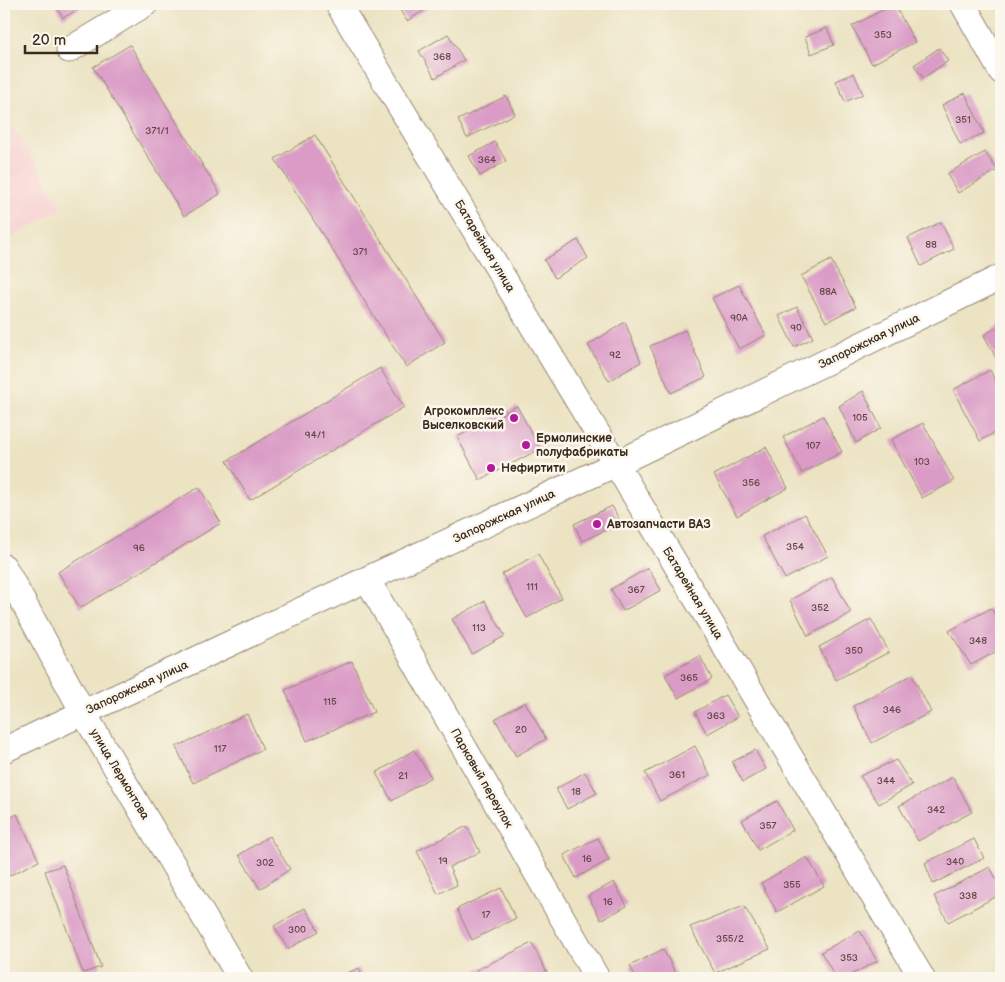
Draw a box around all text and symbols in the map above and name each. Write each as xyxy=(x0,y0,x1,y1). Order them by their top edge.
scale bar xyxy=(25,22,98,54)
house number: 353 xyxy=(874,29,892,41)
text: 20 m xyxy=(32,31,66,50)
house number: 368 xyxy=(433,51,451,63)
house number: 351 xyxy=(955,114,971,126)
house number: 371/1 xyxy=(145,125,169,137)
house number: 364 xyxy=(478,154,496,166)
street label: Батарейная улица xyxy=(451,197,518,295)
house number: 88 xyxy=(925,239,937,251)
house number: 371 xyxy=(353,246,368,258)
house number: 88А xyxy=(819,286,838,298)
street label: Запорожская улица xyxy=(816,310,922,372)
house number: 90А xyxy=(730,312,749,324)
house number: 90 xyxy=(790,322,802,334)
house number: 92 xyxy=(609,349,621,361)
place label: Агрокомплекс Выселковский xyxy=(422,404,504,433)
marker: Агрокомплекс Выселковский xyxy=(508,412,520,424)
house number: 105 xyxy=(852,412,868,424)
house number: 94/1 xyxy=(305,429,325,441)
place label: Ермолинские полуфабрикаты xyxy=(536,431,628,460)
marker: Ермолинские полуфабрикаты xyxy=(520,439,532,451)
house number: 107 xyxy=(806,440,820,452)
house number: 103 xyxy=(914,456,930,468)
place label: Нефиртити xyxy=(501,461,566,476)
marker: Нефиртити xyxy=(485,462,497,474)
house number: 356 xyxy=(742,477,760,489)
street label: Запорожская улица xyxy=(451,486,557,547)
place label: Автозапчасти ВАЗ xyxy=(606,517,711,532)
marker: Автозапчасти ВАЗ xyxy=(591,518,603,530)
house number: 354 xyxy=(786,541,804,553)
house number: 96 xyxy=(133,542,145,554)
street label: Батарейная улица xyxy=(659,544,726,642)
house number: 111 xyxy=(526,581,538,593)
house number: 367 xyxy=(627,584,645,596)
house number: 352 xyxy=(811,602,829,614)
house number: 113 xyxy=(472,622,486,634)
house number: 348 xyxy=(969,635,987,647)
house number: 350 xyxy=(845,645,863,657)
street label: Запорожская улица xyxy=(84,657,190,718)
house number: 365 xyxy=(680,672,698,684)
house number: 115 xyxy=(323,696,337,708)
house number: 346 xyxy=(883,704,901,716)
house number: 363 xyxy=(707,710,725,722)
house number: 20 xyxy=(515,724,527,736)
street label: улица Лермонтова xyxy=(86,726,153,822)
street label: Парковый переулок xyxy=(447,726,516,831)
house number: 117 xyxy=(214,743,226,755)
house number: 361 xyxy=(669,769,685,781)
house number: 21 xyxy=(398,770,408,782)
house number: 344 xyxy=(877,775,895,787)
house number: 18 xyxy=(571,786,581,798)
house number: 342 xyxy=(927,804,945,816)
house number: 357 xyxy=(760,820,776,832)
house number: 16 xyxy=(582,853,592,865)
house number: 19 xyxy=(438,855,448,867)
house number: 340 xyxy=(946,856,964,868)
house number: 302 xyxy=(256,857,274,869)
house number: 355 xyxy=(783,879,801,891)
house number: 338 xyxy=(959,890,977,902)
house number: 16 xyxy=(603,896,613,908)
house number: 17 xyxy=(482,909,490,921)
house number: 300 xyxy=(288,924,306,936)
house number: 355/2 xyxy=(716,933,744,945)
house number: 353 xyxy=(840,952,858,964)

